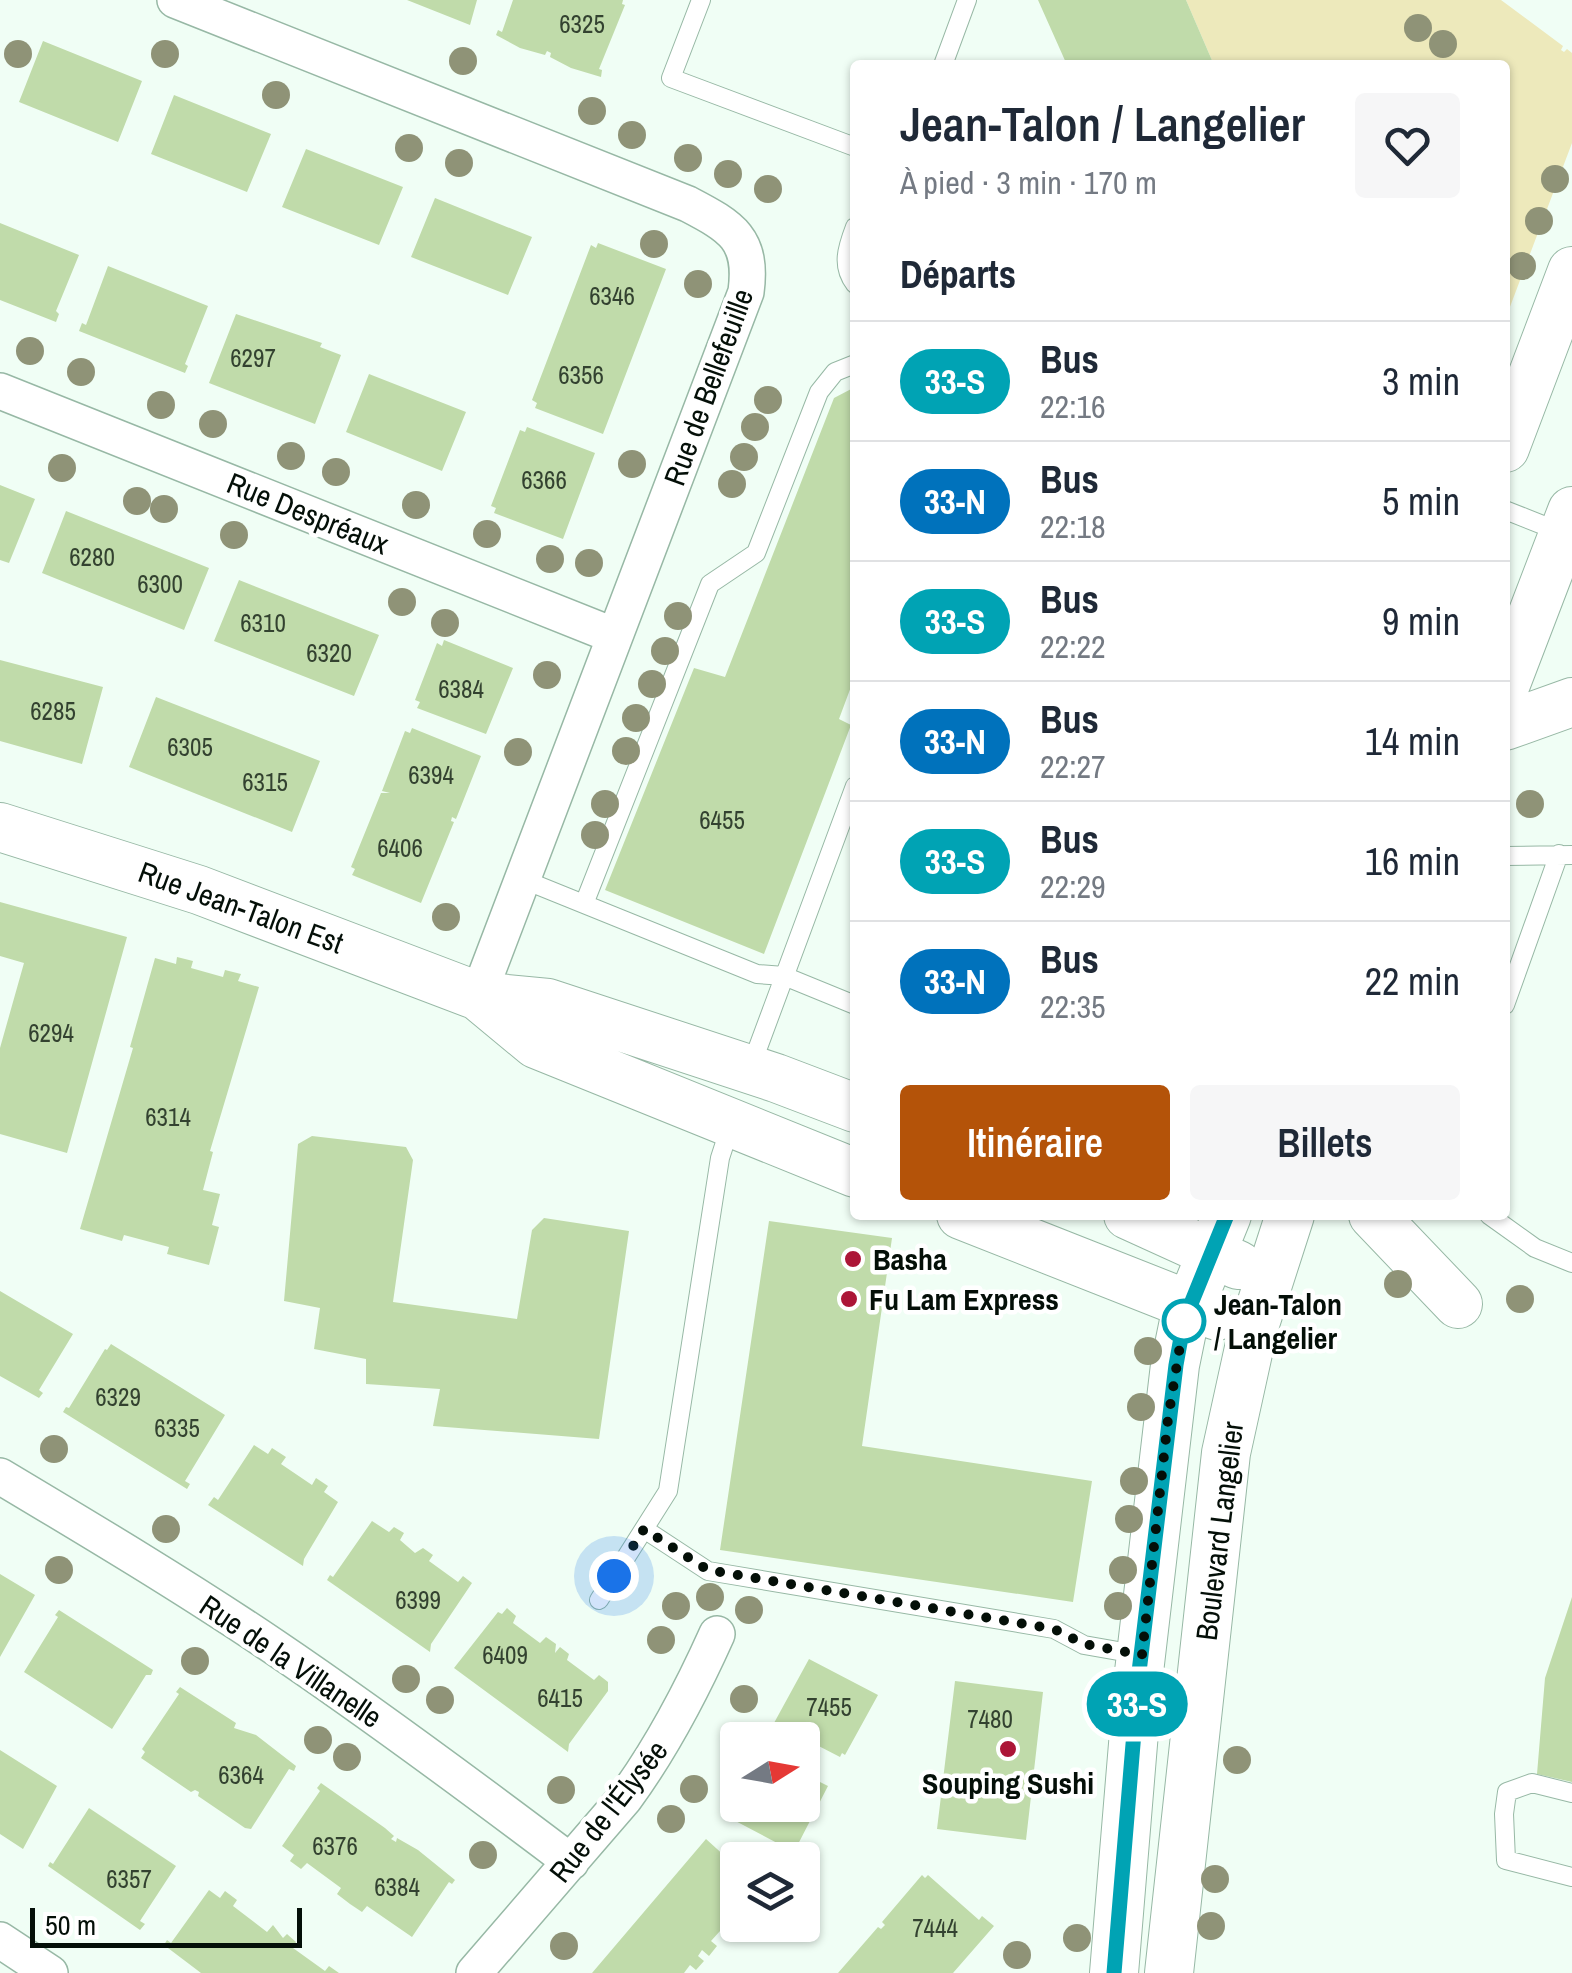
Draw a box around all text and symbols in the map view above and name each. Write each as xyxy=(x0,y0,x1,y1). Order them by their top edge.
house number: 6325 xyxy=(559,7,605,41)
text: Jean-Talon / Langelier xyxy=(900,91,1305,156)
button: heart xyxy=(1355,93,1460,198)
text: À pied · 3 min · 170 m xyxy=(900,161,1157,204)
text: Départs xyxy=(900,249,1016,300)
house number: 6346 xyxy=(589,279,635,313)
street label: Rue de Bellefeuille xyxy=(654,283,762,491)
text: Bus xyxy=(1040,334,1099,385)
house number: 6297 xyxy=(230,341,276,375)
text: 3 min xyxy=(1382,356,1460,407)
house number: 6356 xyxy=(558,358,604,392)
text: 33-S xyxy=(925,358,985,405)
text: 22:16 xyxy=(1040,385,1106,428)
text: Bus xyxy=(1040,454,1099,505)
street label: Rue Despréaux xyxy=(221,462,395,564)
house number: 6366 xyxy=(521,463,567,497)
text: 5 min xyxy=(1382,476,1460,527)
text: 33-N xyxy=(924,478,986,525)
text: 22:18 xyxy=(1040,505,1106,548)
house number: 6280 xyxy=(69,540,115,574)
house number: 6300 xyxy=(137,567,183,601)
text: Bus xyxy=(1040,574,1099,625)
text: 9 min xyxy=(1382,596,1460,647)
text: 33-S xyxy=(925,598,985,645)
house number: 6310 xyxy=(240,606,286,640)
text: 22:22 xyxy=(1040,625,1106,668)
house number: 6320 xyxy=(306,636,352,670)
house number: 6384 xyxy=(438,672,484,706)
house number: 6285 xyxy=(30,694,76,728)
text: Bus xyxy=(1040,694,1099,745)
text: 14 min xyxy=(1365,716,1460,767)
text: 33-N xyxy=(924,718,986,765)
house number: 6305 xyxy=(167,730,213,764)
text: 22:27 xyxy=(1040,745,1106,788)
house number: 6394 xyxy=(408,758,454,792)
house number: 6315 xyxy=(242,765,288,799)
house number: 6455 xyxy=(699,803,745,837)
text: Bus xyxy=(1040,814,1099,865)
house number: 6406 xyxy=(377,831,423,865)
text: 16 min xyxy=(1365,836,1460,887)
text: 33-S xyxy=(925,838,985,885)
street label: Rue Jean-Talon Est xyxy=(133,851,349,963)
text: 22:29 xyxy=(1040,865,1106,908)
text: Bus xyxy=(1040,934,1099,985)
text: 22 min xyxy=(1365,956,1460,1007)
text: 33-N xyxy=(924,958,986,1005)
text: 22:35 xyxy=(1040,985,1106,1028)
house number: 6294 xyxy=(28,1016,74,1050)
button: Itinéraire xyxy=(900,1085,1170,1200)
button: Billets xyxy=(1190,1085,1460,1200)
house number: 6314 xyxy=(145,1100,191,1134)
place label: Basha xyxy=(873,1239,947,1279)
marker: Basha xyxy=(842,1248,864,1270)
place label: Fu Lam Express xyxy=(869,1279,1059,1319)
place label: Jean-Talon / Langelier xyxy=(1214,1284,1342,1358)
marker: Fu Lam Express xyxy=(838,1288,860,1310)
marker: Jean-Talon / Langelier xyxy=(1163,1300,1205,1342)
house number: 6329 xyxy=(95,1380,141,1414)
house number: 6335 xyxy=(154,1411,200,1445)
street label: Boulevard Langelier xyxy=(1186,1418,1252,1643)
your location xyxy=(589,1551,639,1601)
house number: 6399 xyxy=(395,1583,441,1617)
street label: Rue de la Villanelle xyxy=(192,1585,390,1737)
house number: 6409 xyxy=(482,1638,528,1672)
line badge: 33-S xyxy=(1067,1672,1207,1736)
house number: 6415 xyxy=(537,1681,583,1715)
text: 33-S xyxy=(1107,1681,1167,1728)
house number: 7455 xyxy=(806,1690,852,1724)
house number: 7480 xyxy=(967,1702,1013,1736)
north arrow xyxy=(720,1722,820,1822)
map controls xyxy=(720,1722,820,1942)
street label: Rue de l'Élysée xyxy=(540,1732,676,1890)
marker: Souping Sushi xyxy=(997,1738,1019,1760)
house number: 6364 xyxy=(218,1758,264,1792)
place label: Souping Sushi xyxy=(922,1763,1094,1803)
house number: 6376 xyxy=(312,1829,358,1863)
button: layers xyxy=(720,1842,820,1942)
house number: 6357 xyxy=(106,1862,152,1896)
house number: 6384 xyxy=(374,1870,420,1904)
scale bar xyxy=(30,1903,302,1948)
text: 50 m xyxy=(45,1906,96,1944)
house number: 7444 xyxy=(912,1911,958,1945)

